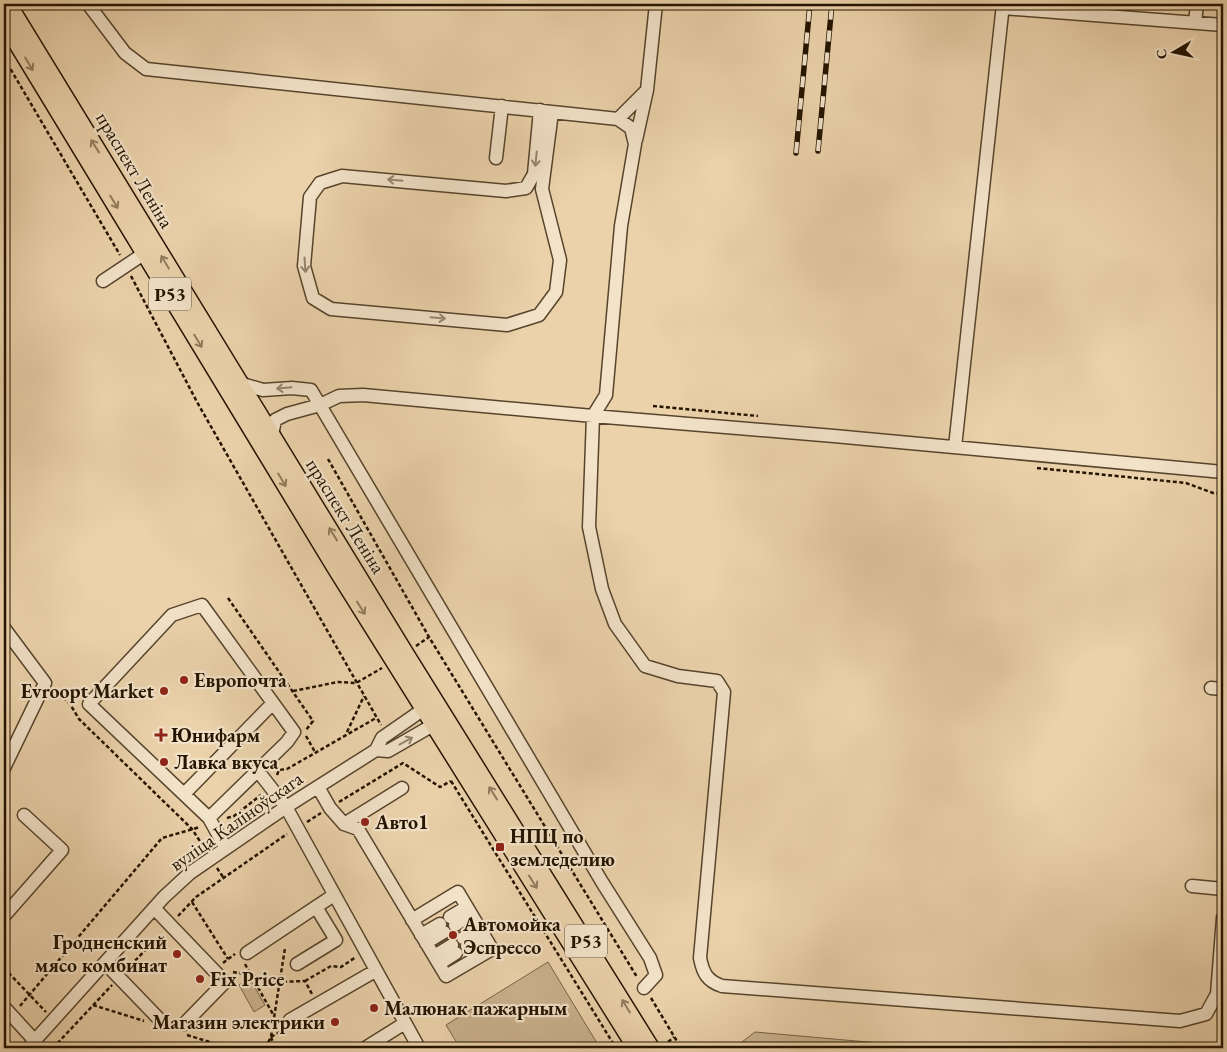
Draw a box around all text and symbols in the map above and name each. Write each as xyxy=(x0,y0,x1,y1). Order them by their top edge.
north arrow xyxy=(1150,28,1200,78)
text: С xyxy=(1151,48,1171,60)
one-way arrow xyxy=(25,56,35,70)
street label: праспект Леніна xyxy=(90,107,180,233)
one-way arrow xyxy=(90,139,100,153)
one-way arrow xyxy=(531,151,540,167)
one-way arrow xyxy=(388,176,404,185)
one-way arrow xyxy=(109,195,119,209)
one-way arrow xyxy=(160,255,170,269)
one-way arrow xyxy=(301,257,310,273)
road number: Р53 xyxy=(149,278,191,310)
one-way arrow xyxy=(429,314,445,323)
one-way arrow xyxy=(194,334,204,348)
one-way arrow xyxy=(276,384,292,393)
street label: праспект Леніна xyxy=(300,453,392,579)
one-way arrow xyxy=(278,473,288,487)
one-way arrow xyxy=(327,528,337,542)
one-way arrow xyxy=(356,601,366,615)
place label: Европочта xyxy=(194,667,287,693)
marker: Европочта xyxy=(178,674,190,686)
place label: Evroopt Market xyxy=(21,678,154,704)
marker: Evroopt Market xyxy=(158,685,170,697)
place label: Юнифарм xyxy=(171,722,261,748)
marker: Юнифарм xyxy=(155,729,167,741)
one-way arrow xyxy=(398,736,413,746)
place label: Лавка вкуса xyxy=(174,749,278,775)
marker: Лавка вкуса xyxy=(158,756,170,768)
street label: вуліца Каліноўскага xyxy=(164,765,308,877)
one-way arrow xyxy=(488,786,498,800)
place label: Авто1 xyxy=(374,809,429,835)
marker: Авто1 xyxy=(359,816,371,828)
place label: НПЦ по земледелию xyxy=(510,823,615,872)
marker: НПЦ по земледелию xyxy=(494,841,506,853)
one-way arrow xyxy=(528,875,538,889)
place label: Автомойка Эспрессо xyxy=(462,911,561,960)
road number: Р53 xyxy=(565,924,607,958)
place label: Гродненский мясо комбинат xyxy=(35,929,167,978)
marker: Автомойка Эспрессо xyxy=(447,929,459,941)
marker: Гродненский мясо комбинат xyxy=(171,948,183,960)
place label: Fix Price xyxy=(210,966,284,992)
marker: Fix Price xyxy=(194,973,206,985)
place label: Малюнак пажарным xyxy=(384,995,568,1021)
one-way arrow xyxy=(621,1000,631,1014)
marker: Малюнак пажарным xyxy=(368,1002,380,1014)
place label: Магазин электрики xyxy=(152,1009,325,1035)
marker: Магазин электрики xyxy=(329,1016,341,1028)

